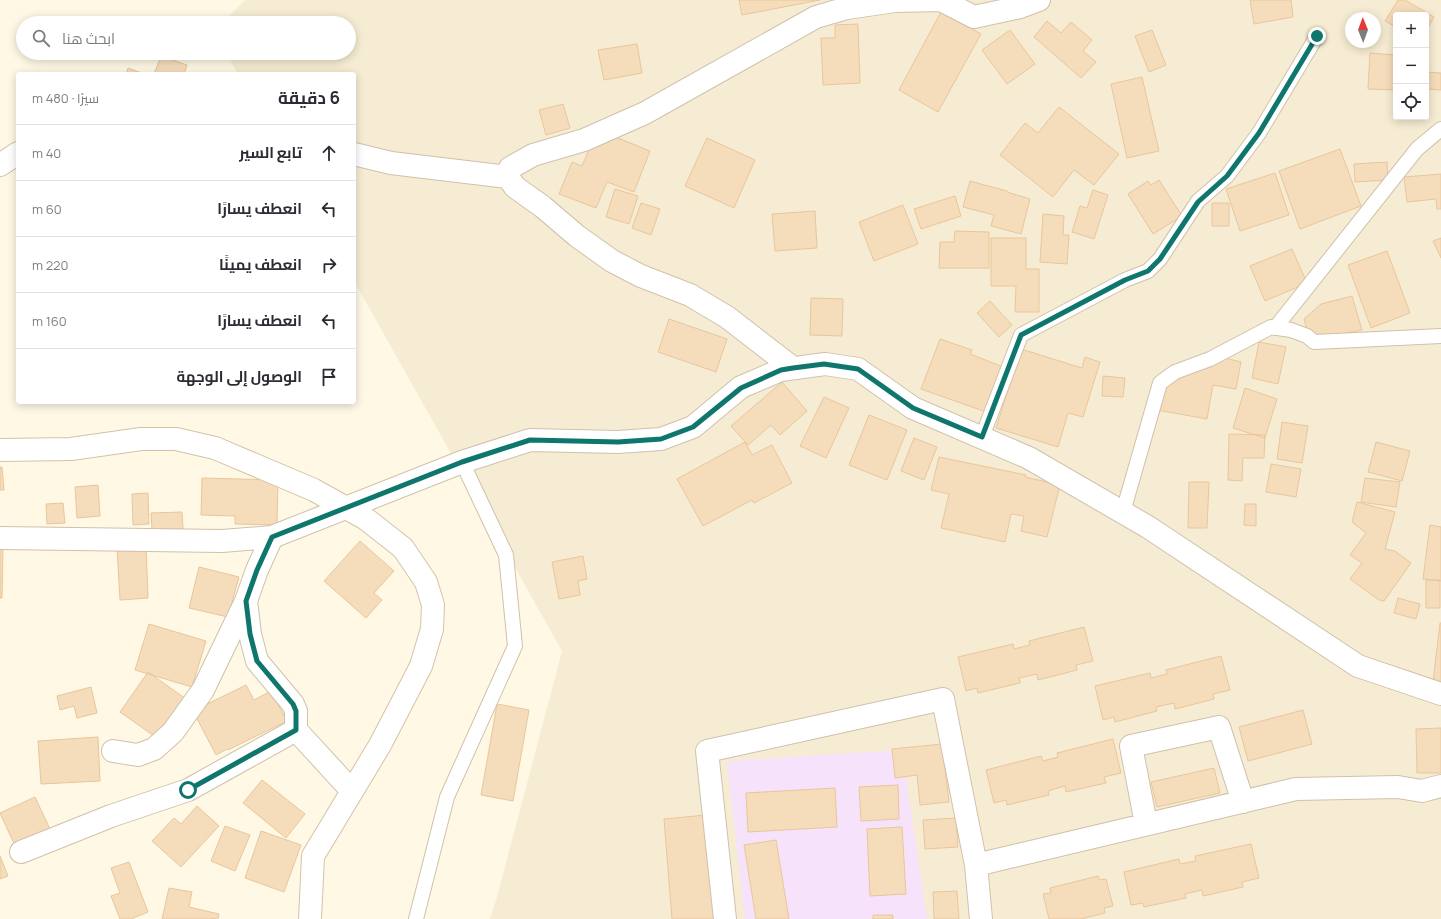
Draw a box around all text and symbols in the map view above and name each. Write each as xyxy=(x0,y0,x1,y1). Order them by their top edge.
north arrow xyxy=(1345,12,1381,48)
map controls xyxy=(1393,12,1429,120)
button: + xyxy=(1393,12,1429,48)
search box xyxy=(16,16,356,60)
icon: search xyxy=(30,27,52,49)
route end xyxy=(1308,27,1326,45)
text: ابحث هنا xyxy=(62,28,115,49)
button: − xyxy=(1393,48,1429,84)
button: locate xyxy=(1393,84,1429,120)
text: 6 دقيقة xyxy=(278,86,340,109)
text: سيرًا · 480 m xyxy=(32,89,99,107)
text: تابع السير xyxy=(239,142,302,163)
icon: ahead xyxy=(318,142,340,164)
text: 40 m xyxy=(32,144,61,162)
text: انعطف يسارًا xyxy=(217,198,302,219)
icon: left xyxy=(318,198,340,220)
text: 60 m xyxy=(32,200,62,218)
text: انعطف يمينًا xyxy=(219,254,302,275)
icon: right xyxy=(318,254,340,276)
text: 220 m xyxy=(32,256,68,274)
text: انعطف يسارًا xyxy=(217,310,302,331)
icon: left xyxy=(318,310,340,332)
text: 160 m xyxy=(32,312,67,330)
text: الوصول إلى الوجهة xyxy=(176,366,302,387)
icon: arrive xyxy=(318,366,340,388)
route start xyxy=(179,781,197,799)

